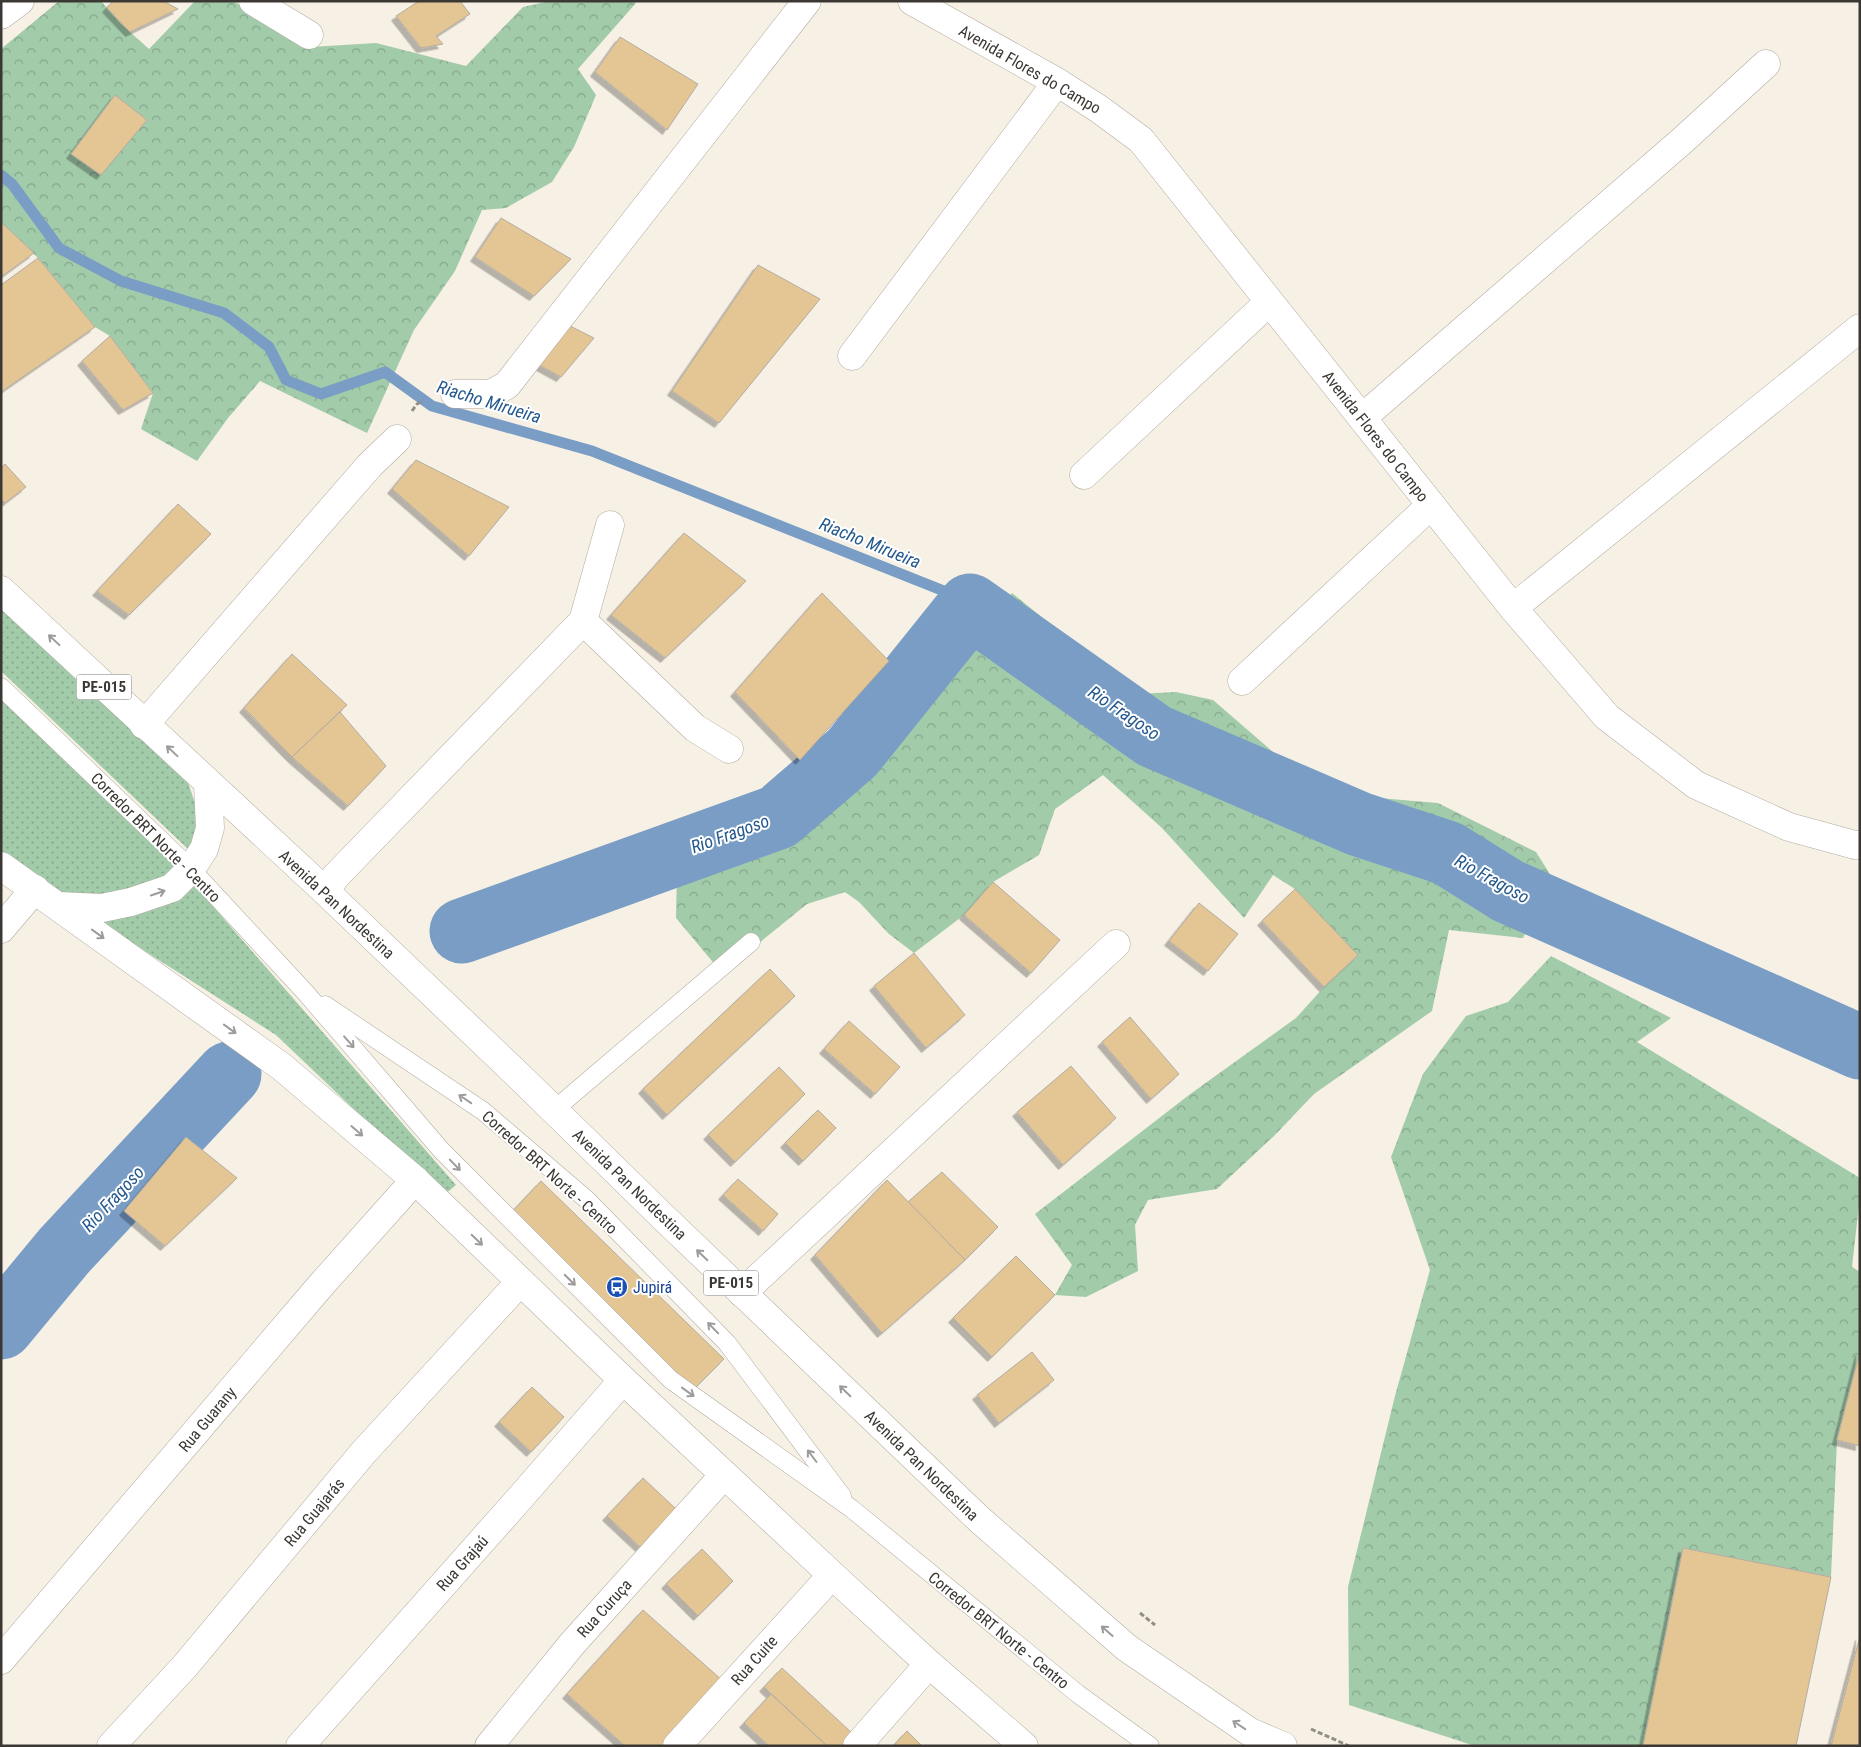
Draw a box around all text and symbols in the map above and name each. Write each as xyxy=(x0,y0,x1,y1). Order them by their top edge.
street label: Avenida Flores do Campo xyxy=(955,21,1104,118)
street label: Avenida Flores do Campo xyxy=(1319,367,1433,505)
water label: Riacho Mirueira xyxy=(435,376,544,427)
water label: Riacho Mirueira xyxy=(816,513,924,572)
one-way arrow xyxy=(48,634,60,646)
road number: PE-015 xyxy=(76,674,132,700)
water label: Rio Fragoso xyxy=(1085,681,1164,744)
one-way arrow xyxy=(166,745,179,757)
street label: Corredor BRT Norte - Centro xyxy=(87,769,224,906)
water label: Rio Fragoso xyxy=(688,810,772,857)
street label: Avenida Pan Nordestina xyxy=(275,846,398,963)
water label: Rio Fragoso xyxy=(1451,850,1533,908)
one-way arrow xyxy=(150,888,165,897)
one-way arrow xyxy=(91,929,105,939)
one-way arrow xyxy=(223,1024,237,1034)
one-way arrow xyxy=(343,1036,354,1049)
one-way arrow xyxy=(459,1094,473,1104)
street label: Corredor BRT Norte - Centro xyxy=(478,1107,621,1238)
one-way arrow xyxy=(350,1125,363,1137)
street label: Avenida Pan Nordestina xyxy=(569,1125,691,1244)
one-way arrow xyxy=(449,1159,462,1171)
water label: Rio Fragoso xyxy=(77,1162,148,1236)
one-way arrow xyxy=(470,1234,483,1246)
one-way arrow xyxy=(696,1249,708,1261)
road number: PE-015 xyxy=(704,1270,758,1296)
one-way arrow xyxy=(564,1274,577,1286)
bus stop icon: Jupirá xyxy=(605,1275,629,1299)
place label: Jupirá xyxy=(633,1278,672,1297)
one-way arrow xyxy=(706,1322,719,1334)
street label: Rua Guarany xyxy=(175,1383,240,1456)
one-way arrow xyxy=(838,1385,851,1397)
one-way arrow xyxy=(681,1386,694,1397)
street label: Avenida Pan Nordestina xyxy=(861,1406,983,1525)
one-way arrow xyxy=(807,1449,817,1463)
street label: Rua Guajarás xyxy=(280,1474,348,1550)
street label: Rua Grajaú xyxy=(432,1532,492,1595)
street label: Corredor BRT Norte - Centro xyxy=(924,1568,1073,1693)
street label: Rua Curuça xyxy=(573,1575,636,1641)
one-way arrow xyxy=(1100,1625,1113,1637)
street label: Rua Cuite xyxy=(727,1632,782,1689)
one-way arrow xyxy=(1232,1720,1246,1730)

